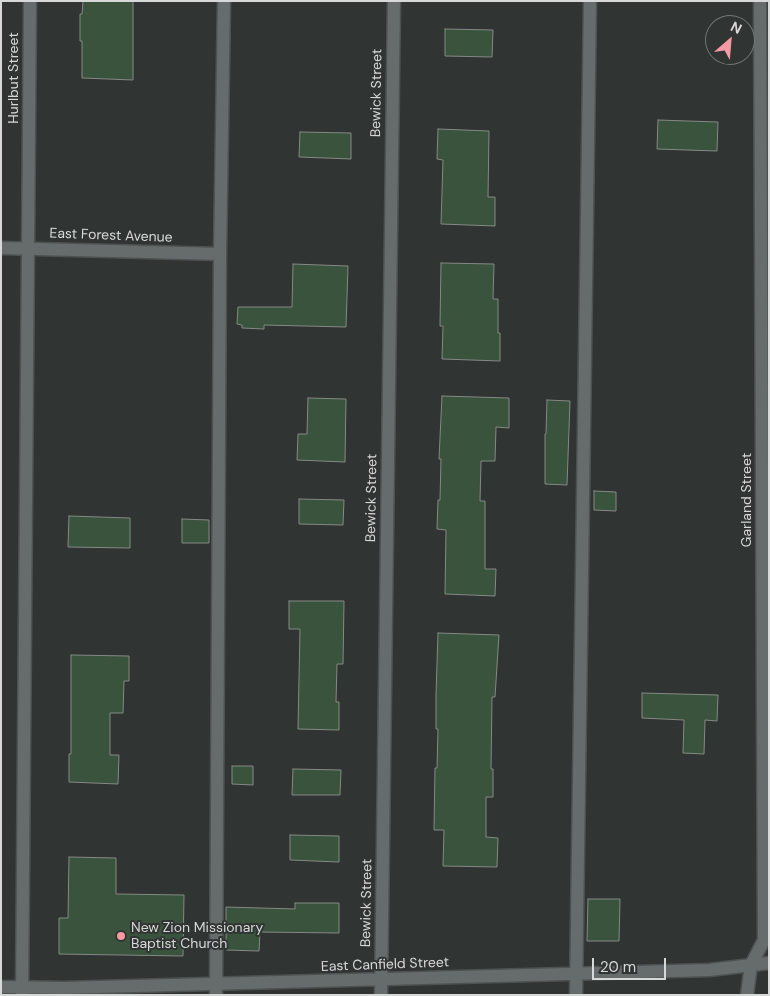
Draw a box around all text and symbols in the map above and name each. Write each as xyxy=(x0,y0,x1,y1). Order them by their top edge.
north arrow xyxy=(705,15,755,65)
text: N xyxy=(728,17,745,38)
street label: Hurlbut Street xyxy=(6,32,22,124)
street label: Bewick Street xyxy=(368,49,386,137)
street label: East Forest Avenue xyxy=(49,225,173,247)
street label: Garland Street xyxy=(739,453,755,547)
street label: Bewick Street xyxy=(363,454,381,542)
street label: Bewick Street xyxy=(358,859,376,947)
place label: New Zion Missionary Baptist Church xyxy=(131,920,263,952)
marker: New Zion Missionary Baptist Church xyxy=(115,930,127,942)
scale bar xyxy=(595,948,669,980)
street label: East Canfield Street xyxy=(321,954,449,976)
text: 20 m xyxy=(600,957,636,977)

